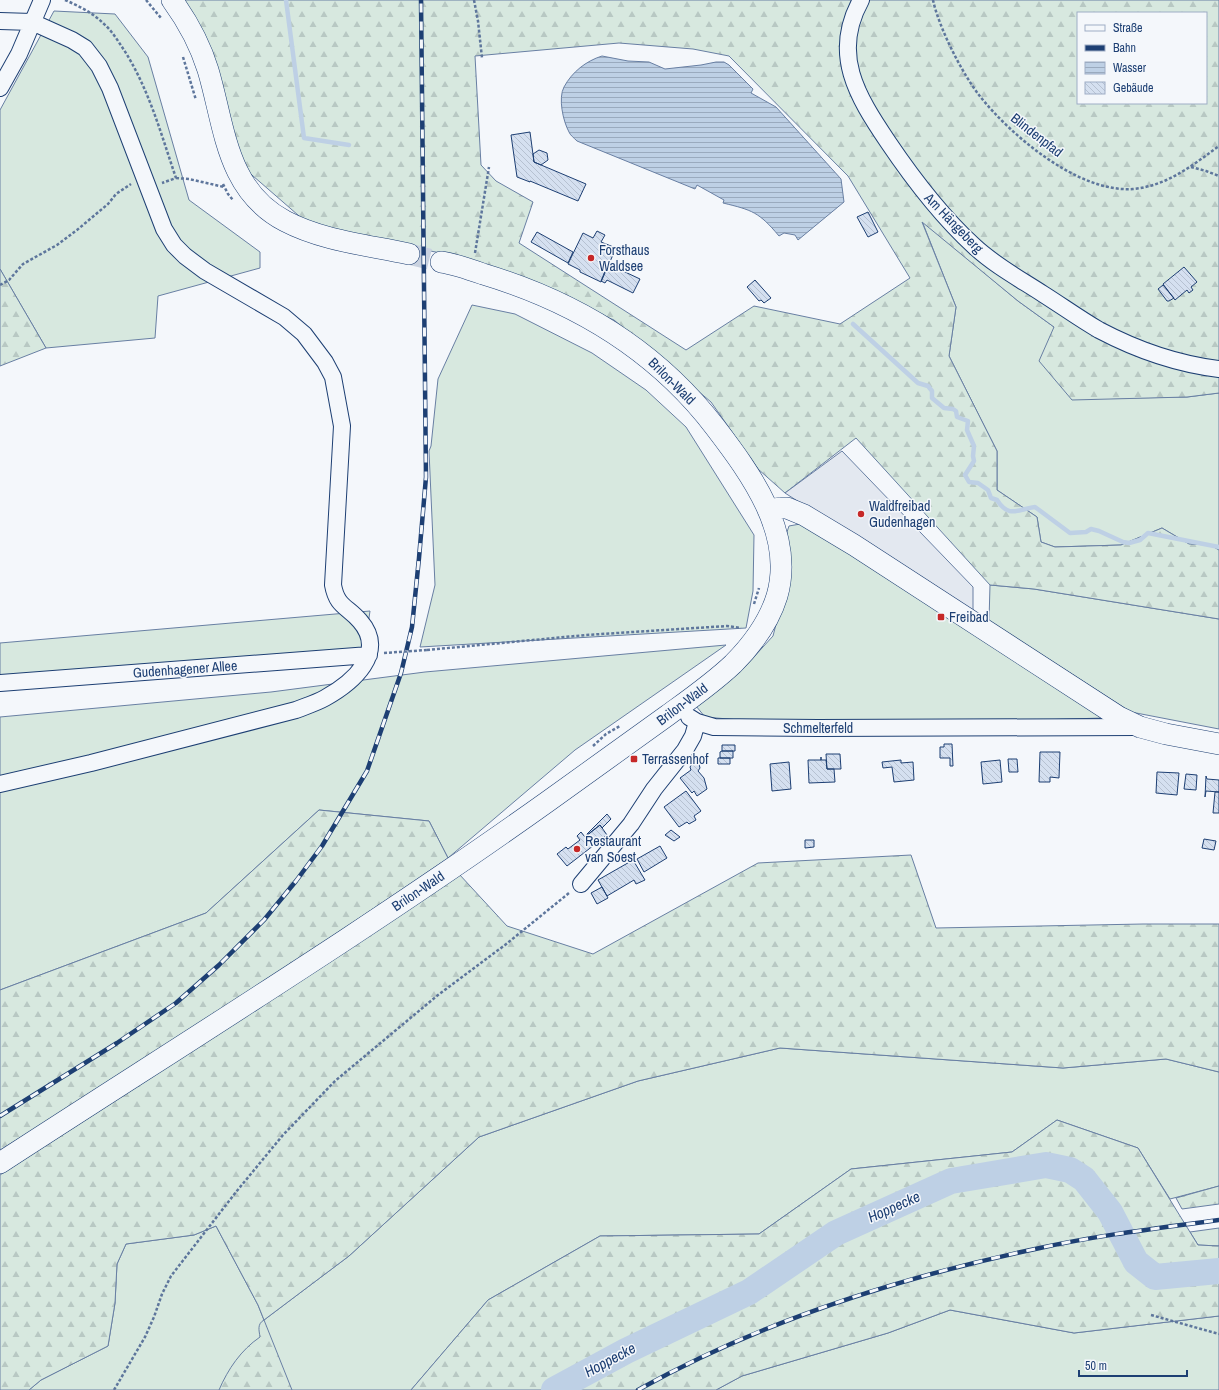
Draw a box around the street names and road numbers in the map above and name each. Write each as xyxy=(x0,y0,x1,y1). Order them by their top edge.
street label: Blindenpfad xyxy=(1007,109,1067,161)
street label: Am Hängeberg xyxy=(920,188,988,257)
street label: Brilon-Wald xyxy=(645,354,699,408)
street label: Gudenhagener Allee xyxy=(132,656,238,682)
street label: Brilon-Wald xyxy=(653,679,711,729)
street label: Schmelterfeld xyxy=(783,719,853,737)
street label: Brilon-Wald xyxy=(388,867,448,915)

